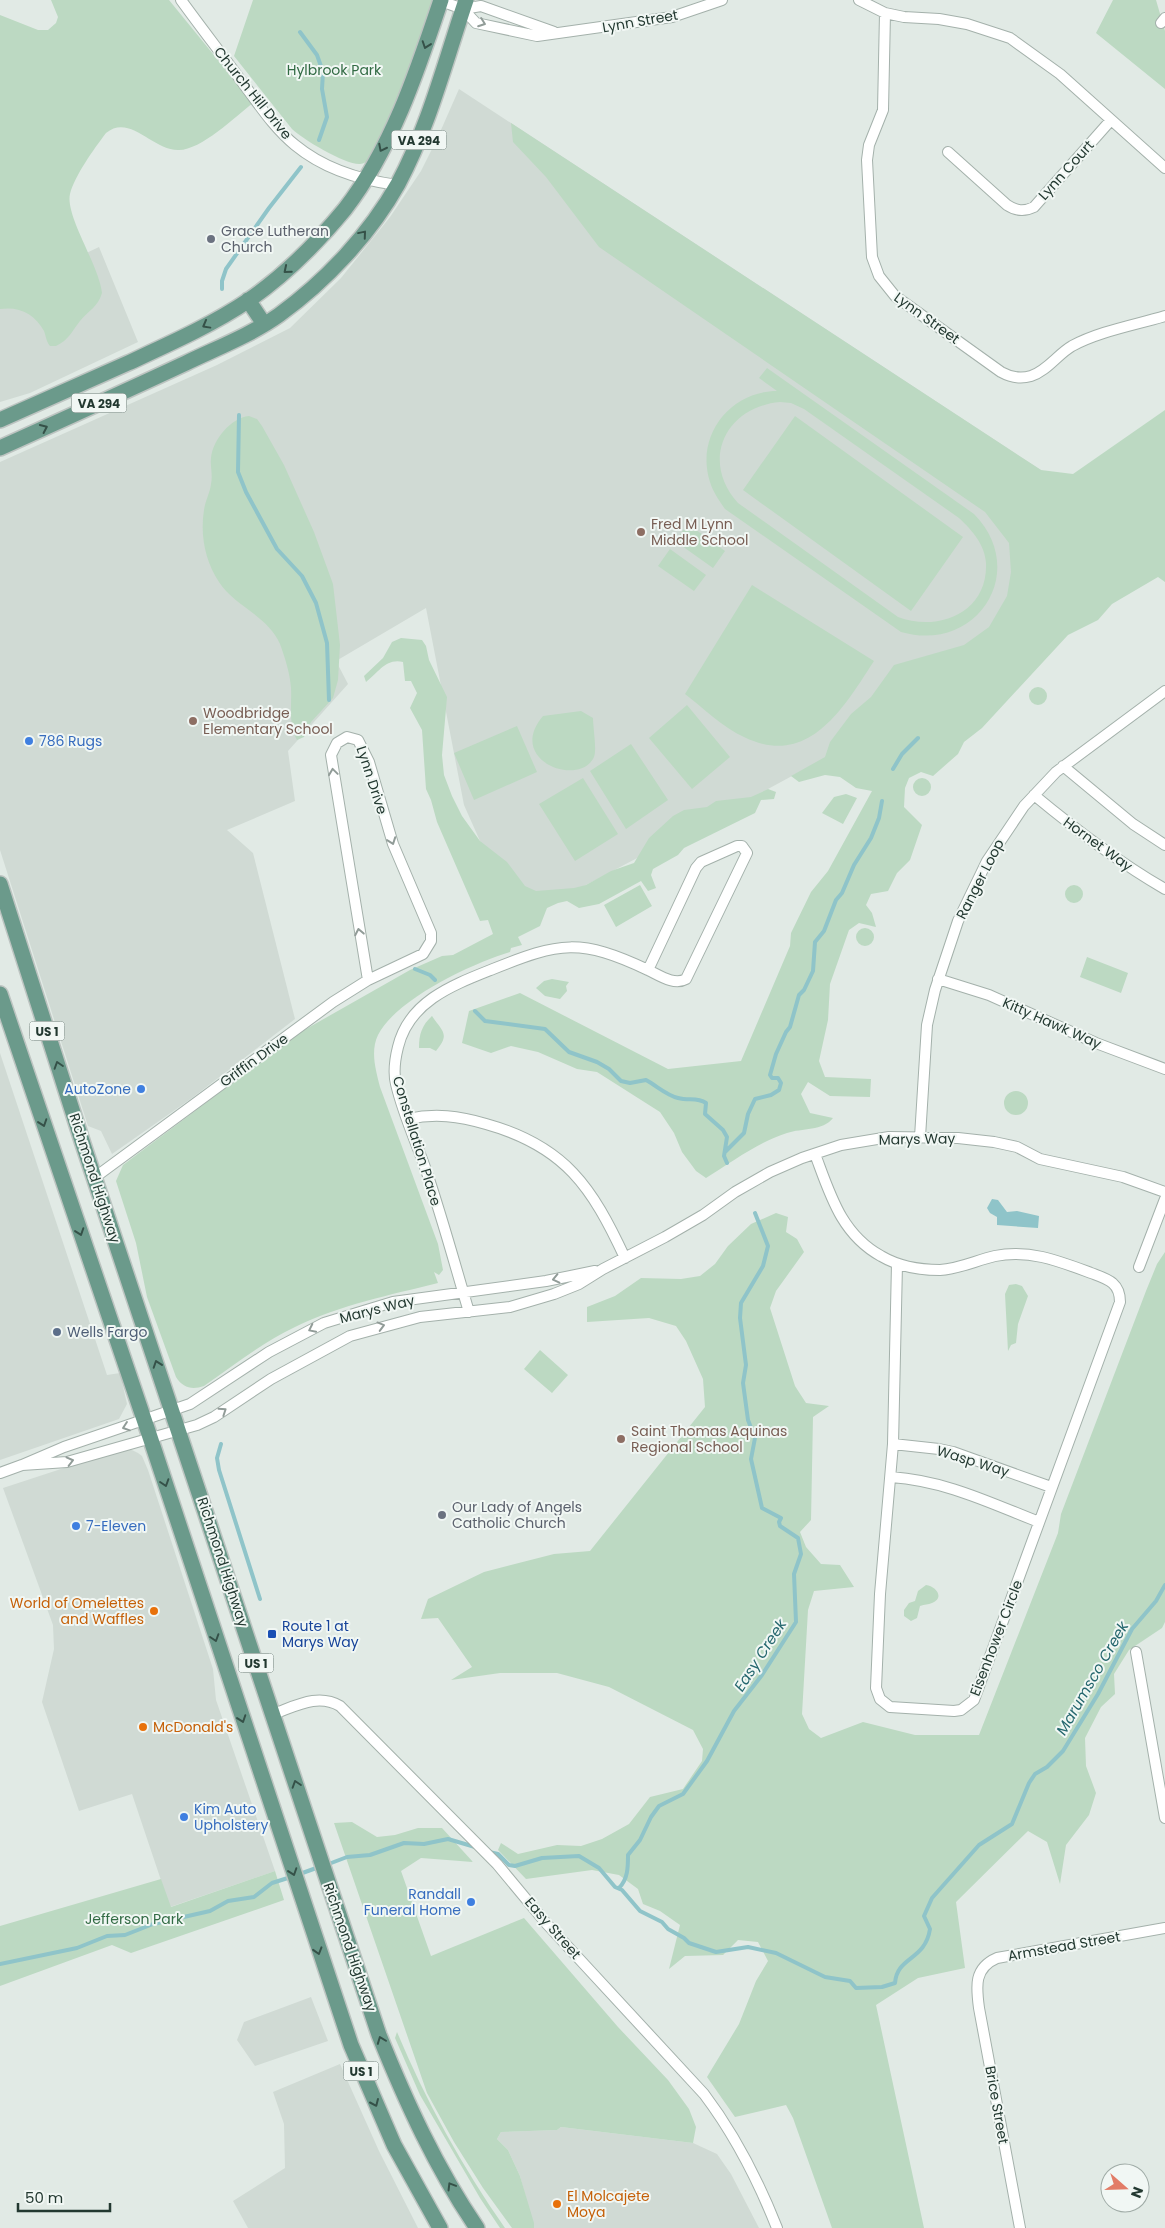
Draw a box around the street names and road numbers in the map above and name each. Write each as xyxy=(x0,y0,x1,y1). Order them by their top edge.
street label: Lynn Street xyxy=(601,5,679,37)
street label: Church Hill Drive xyxy=(209,42,297,144)
road number: VA 294 xyxy=(392,130,446,150)
street label: Lynn Court xyxy=(1034,136,1098,204)
street label: Lynn Street xyxy=(890,287,964,349)
road number: VA 294 xyxy=(72,393,126,412)
street label: Lynn Drive xyxy=(352,743,393,817)
street label: Hornet Way xyxy=(1059,812,1137,876)
street label: Ranger Loop xyxy=(951,835,1009,923)
street label: Kitty Hawk Way xyxy=(999,992,1105,1054)
road number: US 1 xyxy=(30,1021,64,1040)
street label: Griffin Drive xyxy=(216,1028,292,1092)
street label: Constellation Place xyxy=(388,1074,446,1209)
street label: Richmond Highway xyxy=(65,1111,125,1246)
street label: Marys Way xyxy=(878,1128,956,1150)
street label: Marys Way xyxy=(337,1290,417,1328)
street label: Wasp Way xyxy=(934,1441,1012,1482)
street label: Richmond Highway xyxy=(193,1495,253,1630)
street label: Eisenhower Circle xyxy=(965,1577,1027,1699)
road number: US 1 xyxy=(238,1654,274,1672)
street label: Richmond Highway xyxy=(319,1880,382,2014)
street label: Easy Street xyxy=(520,1893,586,1963)
street label: Armstead Street xyxy=(1006,1926,1122,1966)
road number: US 1 xyxy=(344,2062,378,2080)
street label: Brice Street xyxy=(980,2064,1014,2146)

